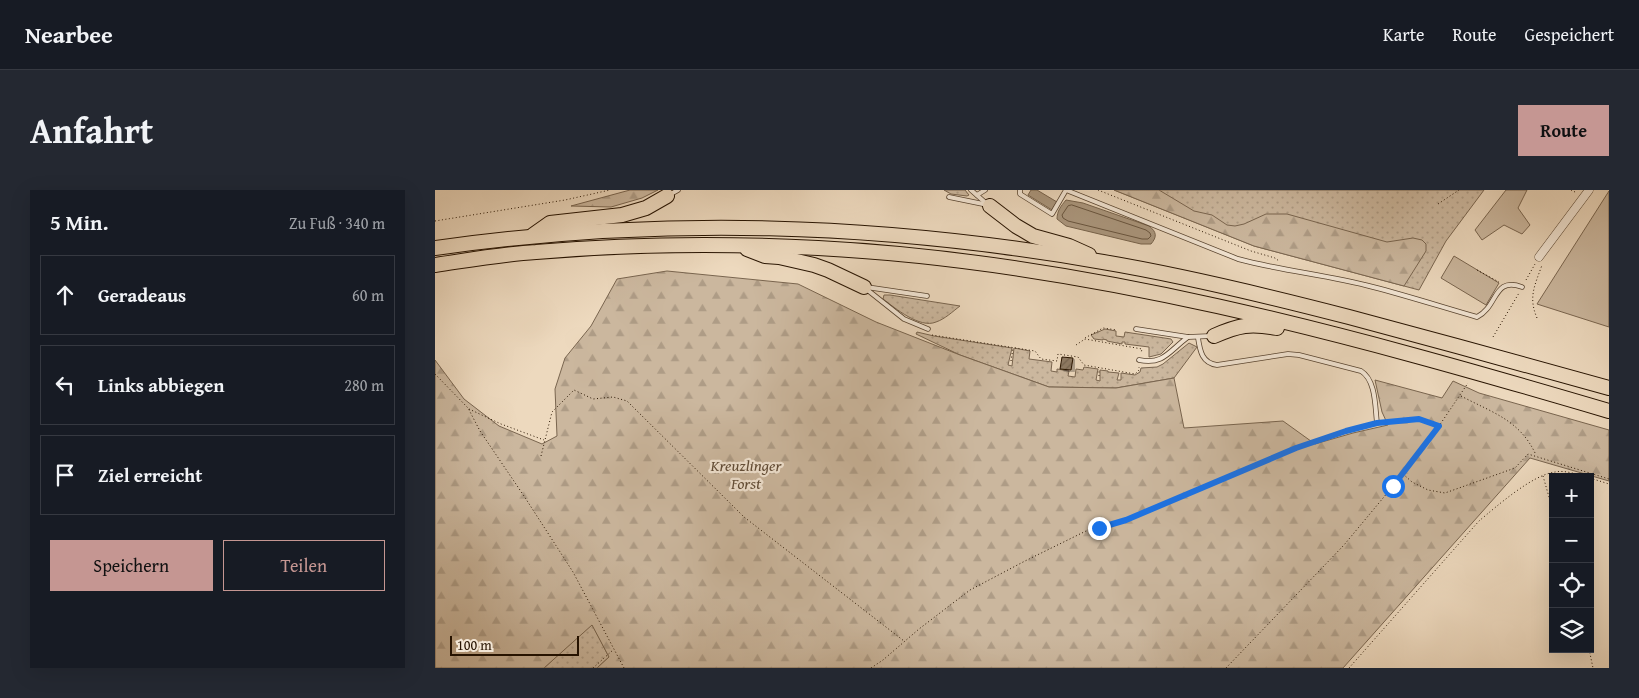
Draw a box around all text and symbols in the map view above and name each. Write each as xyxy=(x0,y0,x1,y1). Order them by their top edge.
text: Nearbee xyxy=(25,17,113,52)
text: Karte xyxy=(1383,21,1424,48)
text: Route xyxy=(1452,21,1497,48)
text: Gespeichert xyxy=(1525,21,1614,48)
text: Anfahrt xyxy=(30,105,153,156)
button: Route xyxy=(1518,105,1609,156)
text: 5 Min. xyxy=(50,207,108,238)
text: Zu Fuß · 340 m xyxy=(289,211,385,235)
icon: ahead xyxy=(51,281,79,309)
text: Geradeaus xyxy=(98,281,186,309)
text: 60 m xyxy=(352,283,384,307)
icon: left xyxy=(51,371,79,399)
text: Links abbiegen xyxy=(98,371,224,399)
text: 280 m xyxy=(344,373,384,397)
park label: Kreuzlinger Forst xyxy=(710,453,783,495)
icon: arrive xyxy=(51,461,79,489)
text: Ziel erreicht xyxy=(98,461,202,489)
map controls xyxy=(1549,473,1594,653)
button: + xyxy=(1549,473,1594,518)
route start xyxy=(1382,475,1405,498)
route end xyxy=(1088,517,1111,540)
button: − xyxy=(1549,518,1594,563)
button: Speichern xyxy=(50,540,213,591)
button: Teilen xyxy=(223,540,385,591)
button: locate xyxy=(1549,563,1594,608)
button: layers xyxy=(1549,608,1594,653)
scale bar xyxy=(450,633,579,656)
text: 100 m xyxy=(457,635,492,655)

